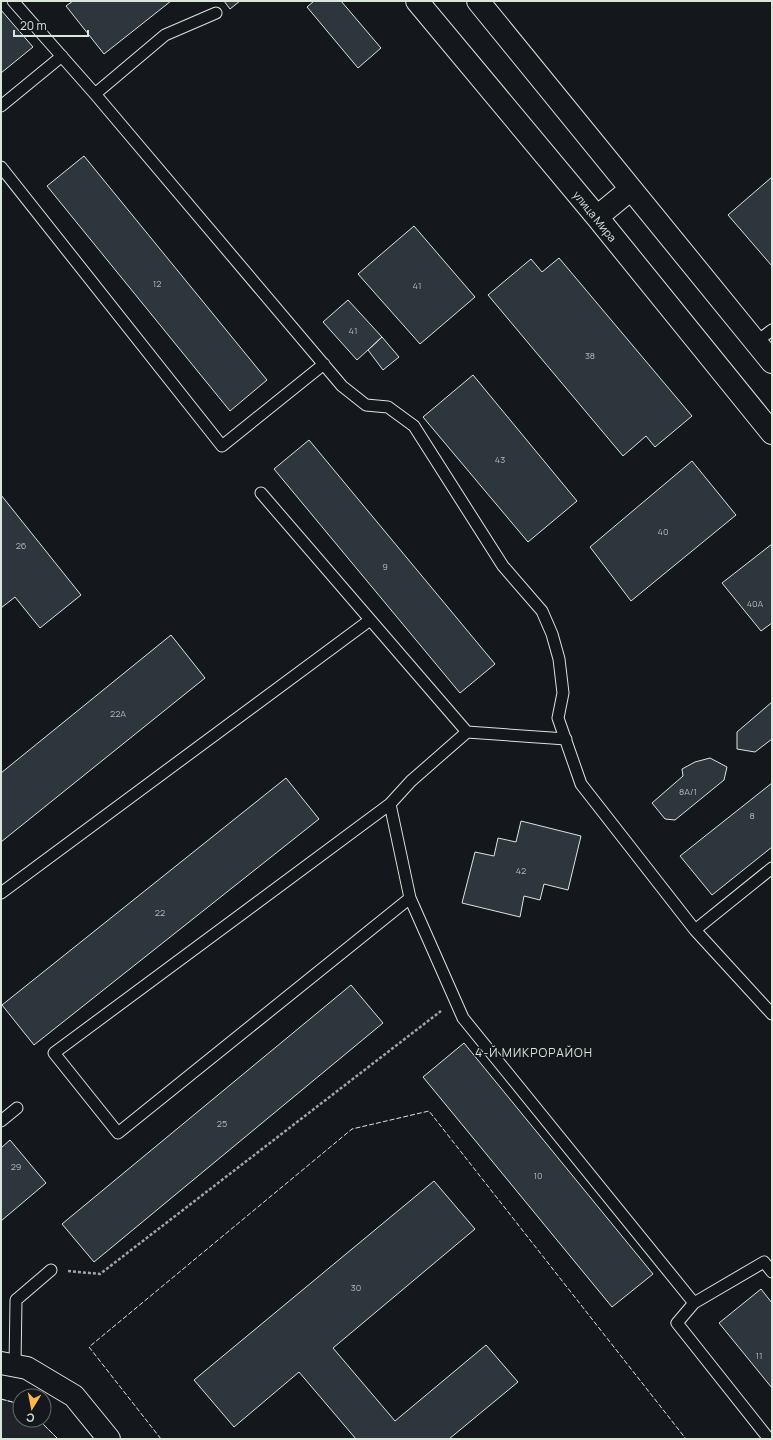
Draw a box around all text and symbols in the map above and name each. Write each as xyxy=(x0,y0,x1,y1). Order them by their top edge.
scale bar xyxy=(14,12,88,38)
text: 20 m xyxy=(20,17,47,34)
street label: улица Мира xyxy=(570,187,620,245)
house number: 12 xyxy=(153,277,161,290)
house number: 41 xyxy=(413,279,421,292)
house number: 41 xyxy=(349,324,357,337)
house number: 38 xyxy=(585,349,595,362)
house number: 43 xyxy=(495,453,505,466)
house number: 40 xyxy=(658,525,668,538)
house number: 26 xyxy=(16,539,27,552)
house number: 9 xyxy=(382,560,388,573)
house number: 40А xyxy=(747,597,764,610)
house number: 22А xyxy=(110,707,126,720)
house number: 8А/1 xyxy=(679,785,697,798)
house number: 8 xyxy=(749,809,755,822)
house number: 42 xyxy=(516,864,526,877)
house number: 22 xyxy=(155,906,165,919)
district label: 4-Й МИКРОРАЙОН xyxy=(475,1044,593,1061)
house number: 25 xyxy=(217,1117,227,1130)
house number: 29 xyxy=(11,1160,21,1173)
house number: 10 xyxy=(534,1169,543,1182)
house number: 30 xyxy=(351,1281,361,1294)
house number: 11 xyxy=(755,1349,763,1362)
north arrow xyxy=(12,1388,52,1428)
text: С xyxy=(25,1410,35,1426)

